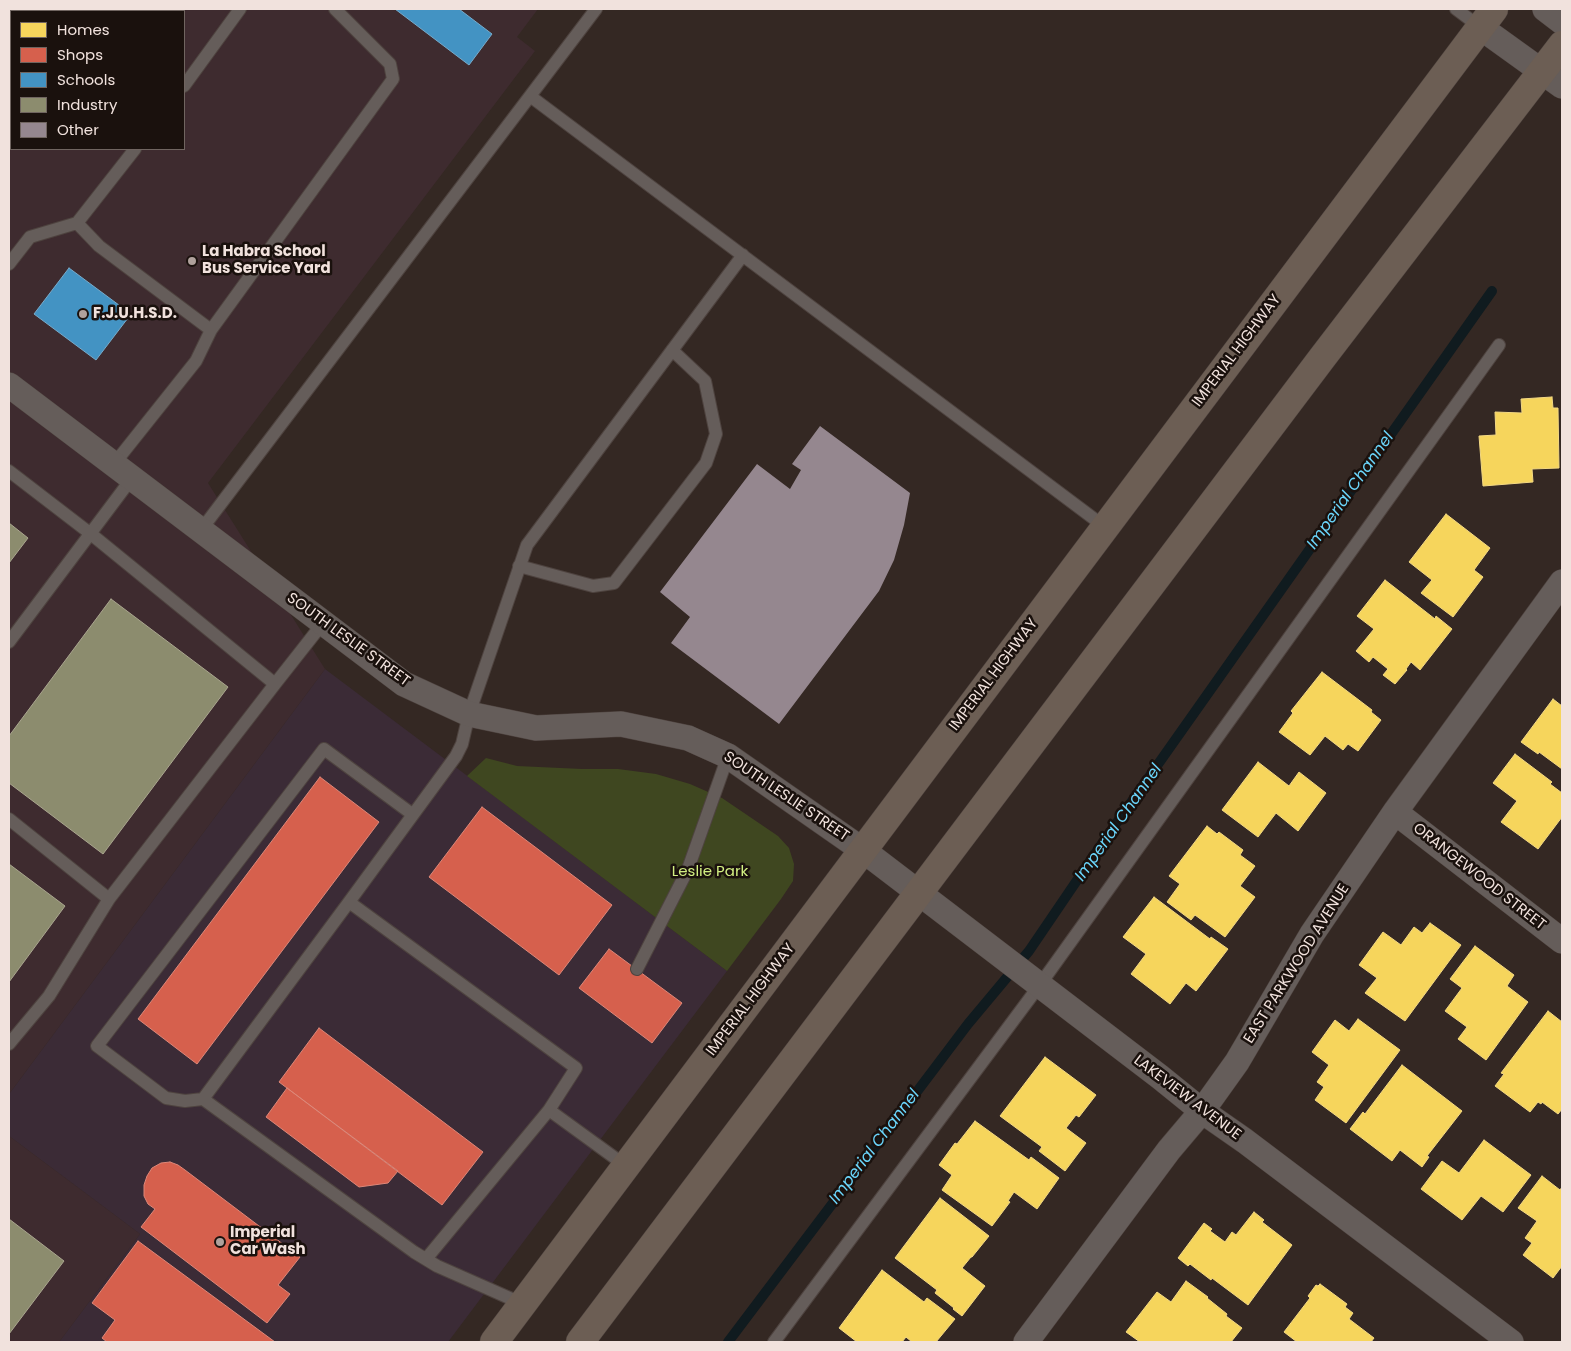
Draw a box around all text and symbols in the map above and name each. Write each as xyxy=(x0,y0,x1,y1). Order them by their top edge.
legend xyxy=(10,10,185,150)
text: Homes xyxy=(57,19,110,40)
text: Shops xyxy=(57,44,103,65)
text: Schools xyxy=(57,69,115,90)
text: Industry xyxy=(57,94,117,115)
text: Other xyxy=(57,119,99,140)
place label: La Habra School Bus Service Yard xyxy=(202,243,331,278)
marker: La Habra School Bus Service Yard xyxy=(186,255,198,267)
street label: IMPERIAL HIGHWAY xyxy=(1189,291,1285,411)
place label: F.J.U.H.S.D. xyxy=(93,305,177,323)
marker: F.J.U.H.S.D. xyxy=(77,308,89,320)
water label: Imperial Channel xyxy=(1303,429,1399,553)
street label: SOUTH LESLIE STREET xyxy=(283,589,413,691)
street label: IMPERIAL HIGHWAY xyxy=(946,615,1042,735)
street label: SOUTH LESLIE STREET xyxy=(720,748,852,846)
water label: Imperial Channel xyxy=(1071,761,1167,885)
street label: ORANGEWOOD STREET xyxy=(1409,820,1549,934)
park label: Leslie Park xyxy=(672,863,748,881)
street label: EAST PARKWOOD AVENUE xyxy=(1240,881,1354,1047)
street label: IMPERIAL HIGHWAY xyxy=(703,940,799,1060)
street label: LAKEVIEW AVENUE xyxy=(1130,1052,1244,1144)
water label: Imperial Channel xyxy=(826,1086,924,1208)
place label: Imperial Car Wash xyxy=(230,1224,306,1259)
marker: Imperial Car Wash xyxy=(214,1236,226,1248)

